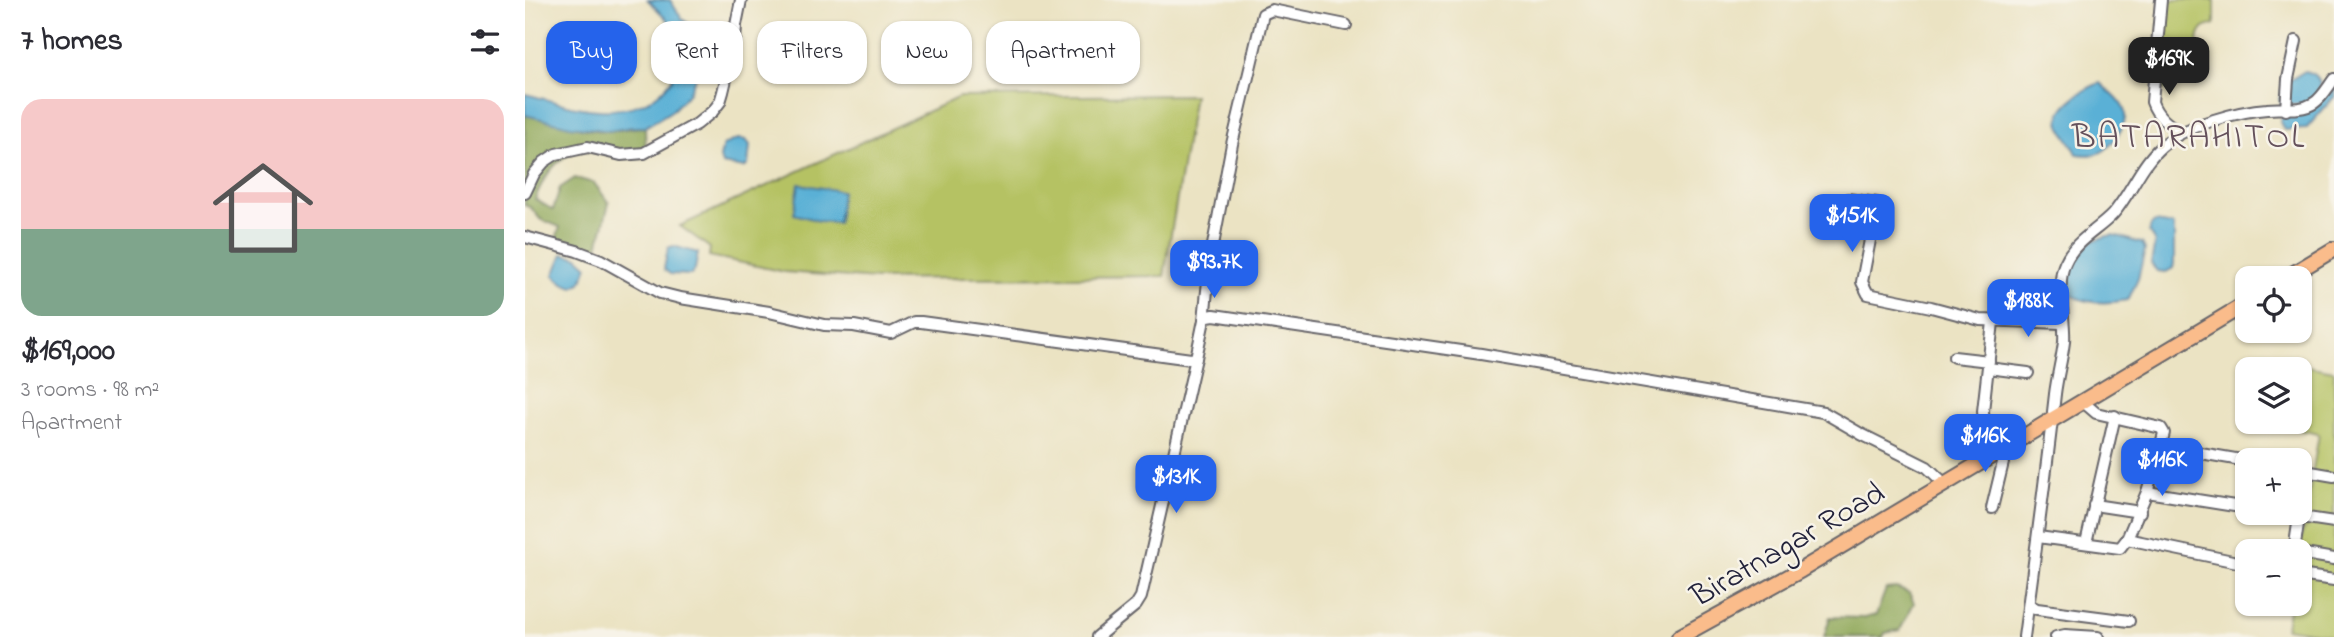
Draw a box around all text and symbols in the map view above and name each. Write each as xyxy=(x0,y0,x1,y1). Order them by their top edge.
text: 7 homes xyxy=(21,20,123,64)
chip: Buy xyxy=(546,21,637,84)
chip: Rent xyxy=(651,21,743,84)
chip: Filters xyxy=(757,21,867,84)
chip: New xyxy=(881,21,972,84)
chip: Apartment xyxy=(986,21,1140,84)
icon: filters xyxy=(466,23,504,61)
pin: $169K xyxy=(2120,38,2218,97)
text: $169K xyxy=(2144,43,2194,76)
district label: BATARAHITOL xyxy=(2071,113,2306,164)
icon: home xyxy=(200,145,326,271)
pin: $151K xyxy=(1803,194,1901,254)
text: $151K xyxy=(1826,200,1878,233)
pin: $93.7K xyxy=(1157,240,1271,300)
text: $93.7K xyxy=(1186,246,1242,279)
map controls xyxy=(2235,266,2312,616)
button: locate xyxy=(2235,266,2312,343)
pin: $188K xyxy=(1979,280,2077,339)
text: $188K xyxy=(2003,285,2053,318)
text: $169,000 xyxy=(21,330,115,374)
button: layers xyxy=(2235,357,2312,434)
text: 3 rooms · 98 m² xyxy=(21,374,159,407)
text: Apartment xyxy=(21,407,122,440)
pin: $116K xyxy=(1936,414,2034,474)
text: $116K xyxy=(1960,420,2010,453)
pin: $116K xyxy=(2113,438,2211,498)
text: $116K xyxy=(2137,444,2187,477)
button: + xyxy=(2235,448,2312,525)
pin: $131K xyxy=(1127,456,1225,515)
text: $131K xyxy=(1151,461,1201,494)
street label: Biratnagar Road xyxy=(1682,471,1895,621)
button: − xyxy=(2235,539,2312,616)

